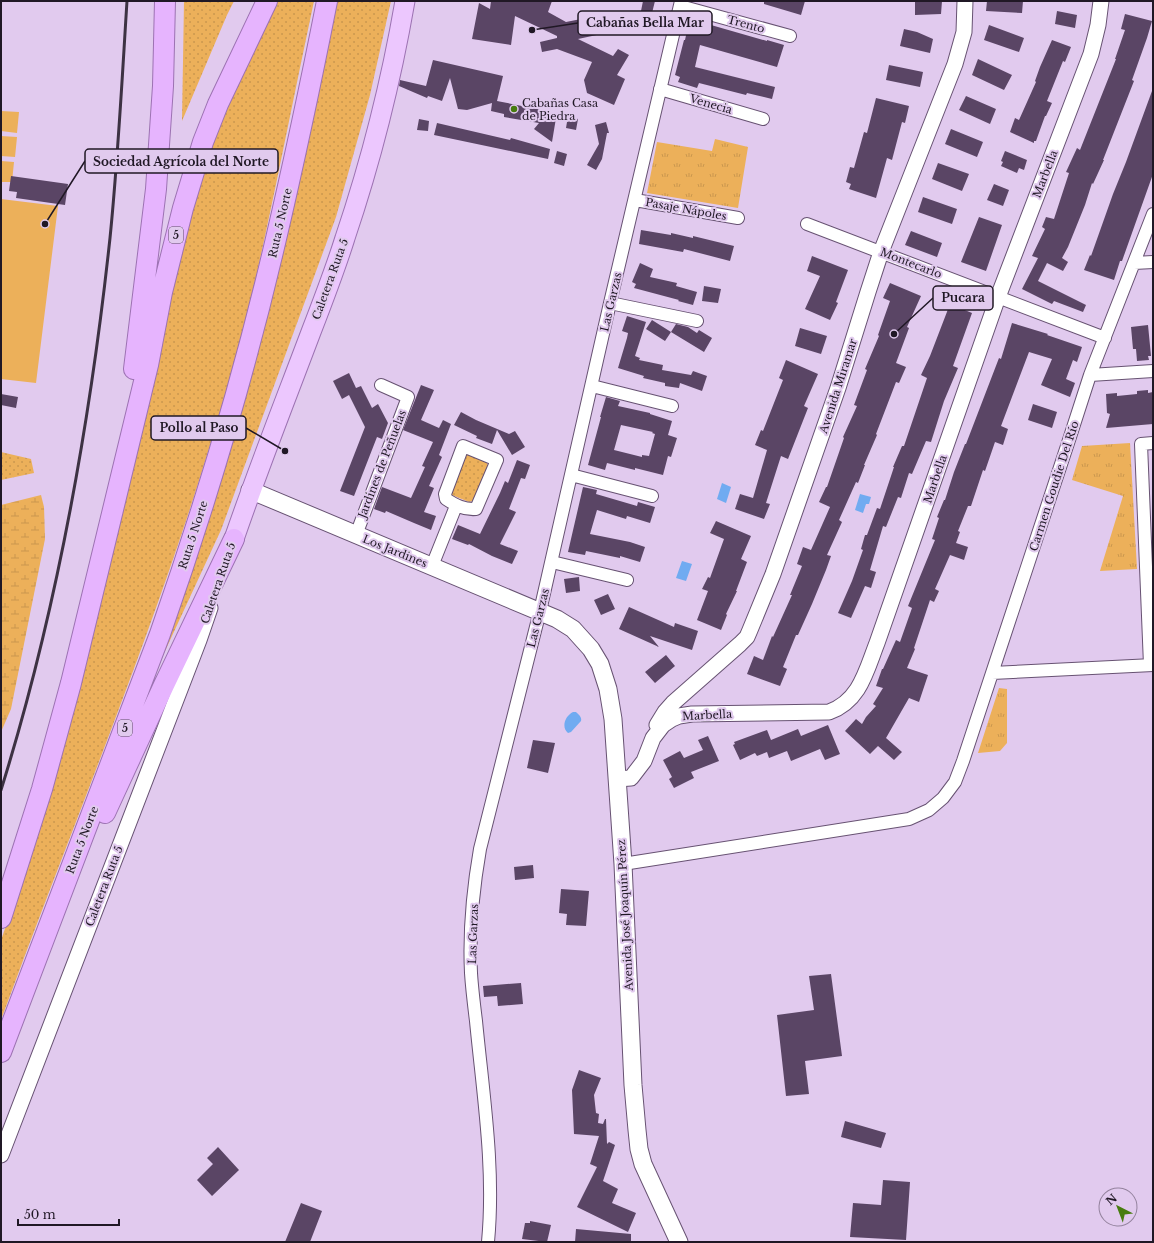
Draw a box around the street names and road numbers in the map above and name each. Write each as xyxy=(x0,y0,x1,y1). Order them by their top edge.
street label: Trento xyxy=(726,12,766,36)
street label: Venecia xyxy=(687,91,735,117)
street label: Marbella xyxy=(1029,147,1061,200)
street label: Ruta 5 Norte xyxy=(265,187,295,259)
street label: Pasaje Nápoles xyxy=(644,195,728,223)
road number: 5 xyxy=(169,227,183,243)
street label: Caletera Ruta 5 xyxy=(309,237,351,321)
street label: Montecarlo xyxy=(878,245,944,281)
street label: Las Garzas xyxy=(597,271,625,333)
street label: Avenida Miramar xyxy=(816,336,860,436)
street label: Jardines de Peñuelas xyxy=(354,408,409,522)
street label: Carmen Goudie Del Río xyxy=(1026,419,1082,553)
street label: Marbella xyxy=(920,452,950,505)
street label: Ruta 5 Norte xyxy=(175,499,211,571)
street label: Los Jardines xyxy=(361,532,429,570)
street label: Caletera Ruta 5 xyxy=(198,540,238,626)
street label: Las Garzas xyxy=(524,587,552,649)
street label: Marbella xyxy=(682,707,733,723)
road number: 5 xyxy=(118,720,132,736)
street label: Ruta 5 Norte xyxy=(63,804,101,876)
street label: Avenida José Joaquín Pérez xyxy=(614,839,636,992)
street label: Caletera Ruta 5 xyxy=(82,844,126,928)
street label: Las Garzas xyxy=(465,904,481,964)

